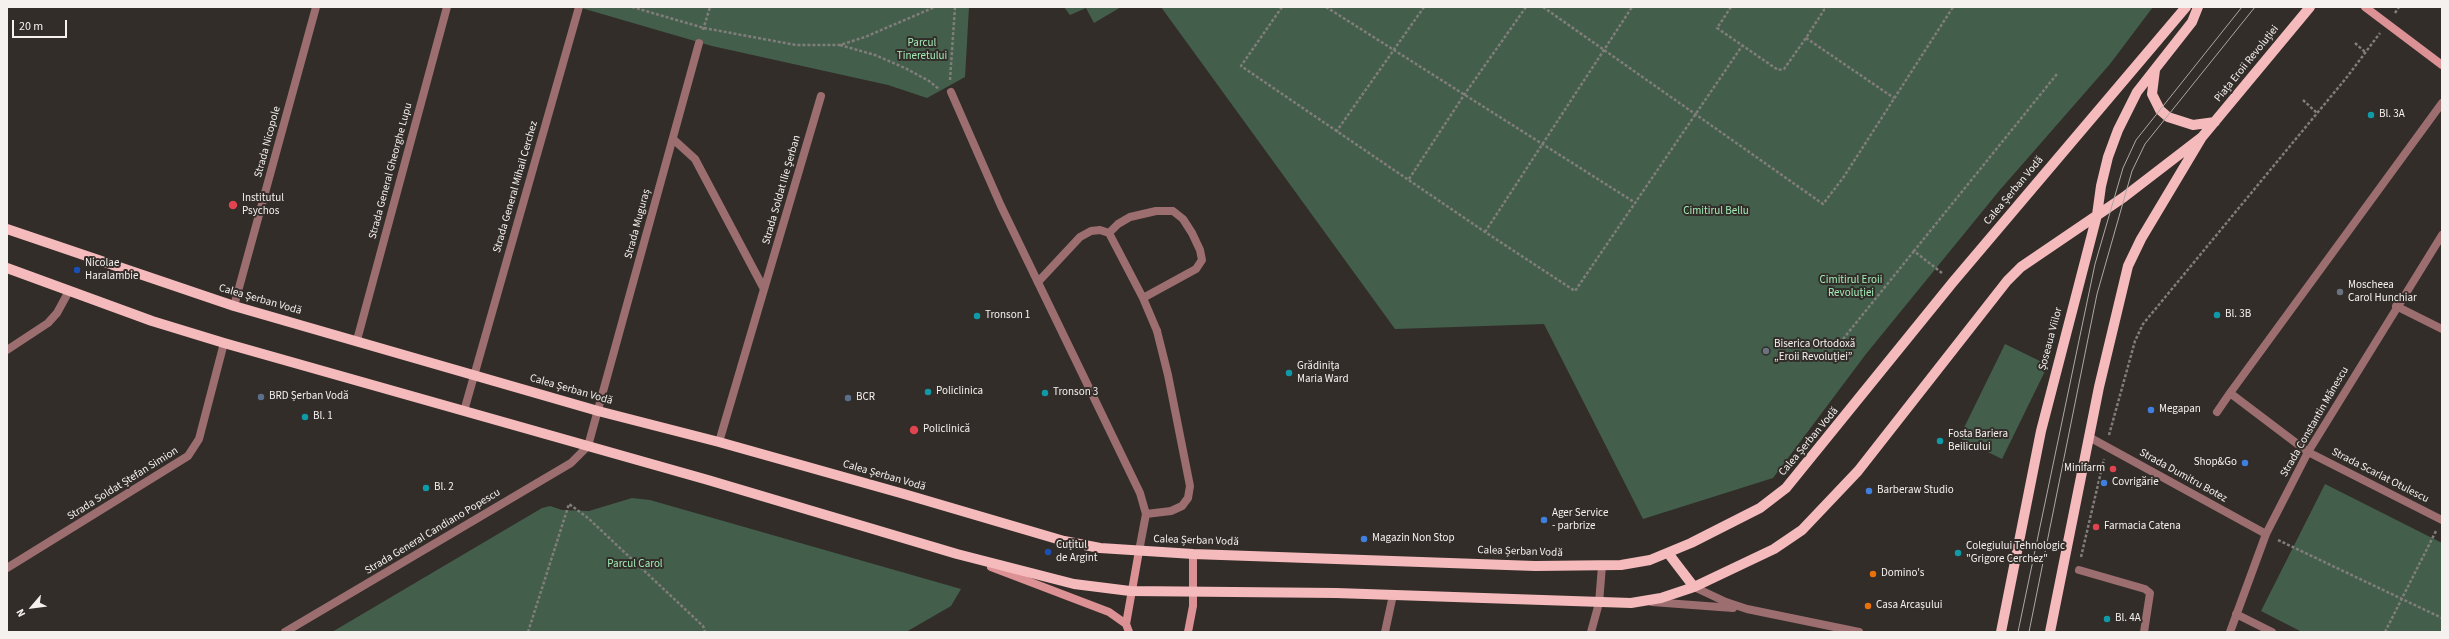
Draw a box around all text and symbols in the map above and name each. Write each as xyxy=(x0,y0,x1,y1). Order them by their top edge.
scale bar xyxy=(14,12,69,38)
text: 20 m xyxy=(19,18,43,35)
street label: Piața Eroii Revoluției xyxy=(2212,23,2282,105)
park label: Parcul Tineretului xyxy=(897,37,947,63)
street label: Strada General Gheorghe Lupu xyxy=(366,101,416,241)
street label: Strada Nicopole xyxy=(252,105,284,179)
place label: Bl. 3A xyxy=(2379,108,2405,122)
marker: Bl. 3A xyxy=(2366,110,2376,120)
street label: Strada General Mihail Cerchez xyxy=(491,120,541,254)
street label: Strada Soldat Ilie Șerban xyxy=(760,134,804,246)
street label: Calea Șerban Vodă xyxy=(1981,154,2047,228)
street label: Strada Muguraș xyxy=(622,188,654,260)
place label: Institutul Psychos xyxy=(242,192,284,218)
marker: Institutul Psychos xyxy=(227,199,239,211)
park label: Cimitirul Bellu xyxy=(1683,205,1749,219)
place label: Nicolae Haralambie xyxy=(85,257,139,283)
marker: Nicolae Haralambie xyxy=(72,265,82,275)
park label: Cimitirul Eroii Revoluției xyxy=(1820,274,1882,300)
place label: Moscheea Carol Hunchiar xyxy=(2348,279,2417,305)
street label: Calea Șerban Vodă xyxy=(217,282,303,318)
marker: Moscheea Carol Hunchiar xyxy=(2335,287,2345,297)
street label: Șoseaua Viilor xyxy=(2036,306,2066,372)
place label: Bl. 3B xyxy=(2225,308,2251,322)
place label: Tronson 1 xyxy=(985,309,1030,323)
marker: Bl. 3B xyxy=(2212,310,2222,320)
marker: Tronson 1 xyxy=(972,311,982,321)
place label: Biserica Ortodoxă „Eroii Revoluției” xyxy=(1774,338,1855,364)
marker: Biserica Ortodoxă „Eroii Revoluției” xyxy=(1761,346,1771,356)
place label: Grădinița Maria Ward xyxy=(1297,360,1349,386)
street label: Strada Constantin Mănescu xyxy=(2278,364,2352,480)
marker: Grădinița Maria Ward xyxy=(1284,368,1294,378)
street label: Calea Șerban Vodă xyxy=(528,372,614,408)
place label: Policlinica xyxy=(936,385,983,399)
place label: Tronson 3 xyxy=(1053,386,1098,400)
marker: Policlinica xyxy=(923,387,933,397)
marker: Tronson 3 xyxy=(1040,388,1050,398)
place label: BRD Șerban Vodă xyxy=(269,390,349,404)
place label: BCR xyxy=(856,391,875,405)
marker: BRD Șerban Vodă xyxy=(256,392,266,402)
marker: BCR xyxy=(843,393,853,403)
place label: Megapan xyxy=(2159,403,2201,417)
street label: Calea Șerban Vodă xyxy=(1776,405,1842,479)
marker: Megapan xyxy=(2146,405,2156,415)
place label: Bl. 1 xyxy=(313,410,333,424)
marker: Bl. 1 xyxy=(300,412,310,422)
place label: Policlinică xyxy=(923,423,970,437)
marker: Policlinică xyxy=(908,424,920,436)
place label: Fosta Bariera Beilicului xyxy=(1948,428,2008,454)
marker: Fosta Bariera Beilicului xyxy=(1935,436,1945,446)
street label: Strada Soldat Ștefan Simion xyxy=(65,444,181,524)
street label: Strada Dumitru Botez xyxy=(2137,446,2229,506)
street label: Strada Scarlat Otulescu xyxy=(2329,446,2431,506)
place label: Shop&Go xyxy=(2194,456,2237,470)
street label: Calea Șerban Vodă xyxy=(841,458,927,494)
marker: Shop&Go xyxy=(2240,458,2250,468)
place label: Minifarm xyxy=(2064,462,2105,476)
marker: Minifarm xyxy=(2108,464,2118,474)
place label: Covrigărie xyxy=(2112,476,2159,490)
marker: Covrigărie xyxy=(2099,478,2109,488)
place label: Bl. 2 xyxy=(434,481,454,495)
marker: Bl. 2 xyxy=(421,483,431,493)
place label: Barberaw Studio xyxy=(1877,484,1954,498)
street label: Strada General Candiano Popescu xyxy=(363,486,503,578)
marker: Barberaw Studio xyxy=(1864,486,1874,496)
place label: Ager Service - parbrize xyxy=(1552,507,1608,533)
marker: Ager Service - parbrize xyxy=(1539,515,1549,525)
place label: Farmacia Catena xyxy=(2104,520,2181,534)
marker: Farmacia Catena xyxy=(2091,522,2101,532)
place label: Magazin Non Stop xyxy=(1372,532,1455,546)
street label: Calea Șerban Vodă xyxy=(1153,533,1239,549)
marker: Magazin Non Stop xyxy=(1359,534,1369,544)
place label: Cuțitul de Argint xyxy=(1056,539,1097,565)
place label: Colegiului Tehnologic "Grigore Cerchez" xyxy=(1966,540,2065,566)
street label: Calea Șerban Vodă xyxy=(1477,544,1563,560)
marker: Cuțitul de Argint xyxy=(1043,547,1053,557)
marker: Colegiului Tehnologic "Grigore Cerchez" xyxy=(1953,548,1963,558)
park label: Parcul Carol xyxy=(607,558,663,572)
place label: Domino's xyxy=(1881,567,1924,581)
marker: Domino's xyxy=(1868,569,1878,579)
north arrow xyxy=(12,587,52,627)
place label: Casa Arcașului xyxy=(1876,599,1942,613)
marker: Casa Arcașului xyxy=(1863,601,1873,611)
text: N xyxy=(13,606,29,620)
place label: Bl. 4A xyxy=(2115,612,2141,626)
marker: Bl. 4A xyxy=(2102,614,2112,624)

